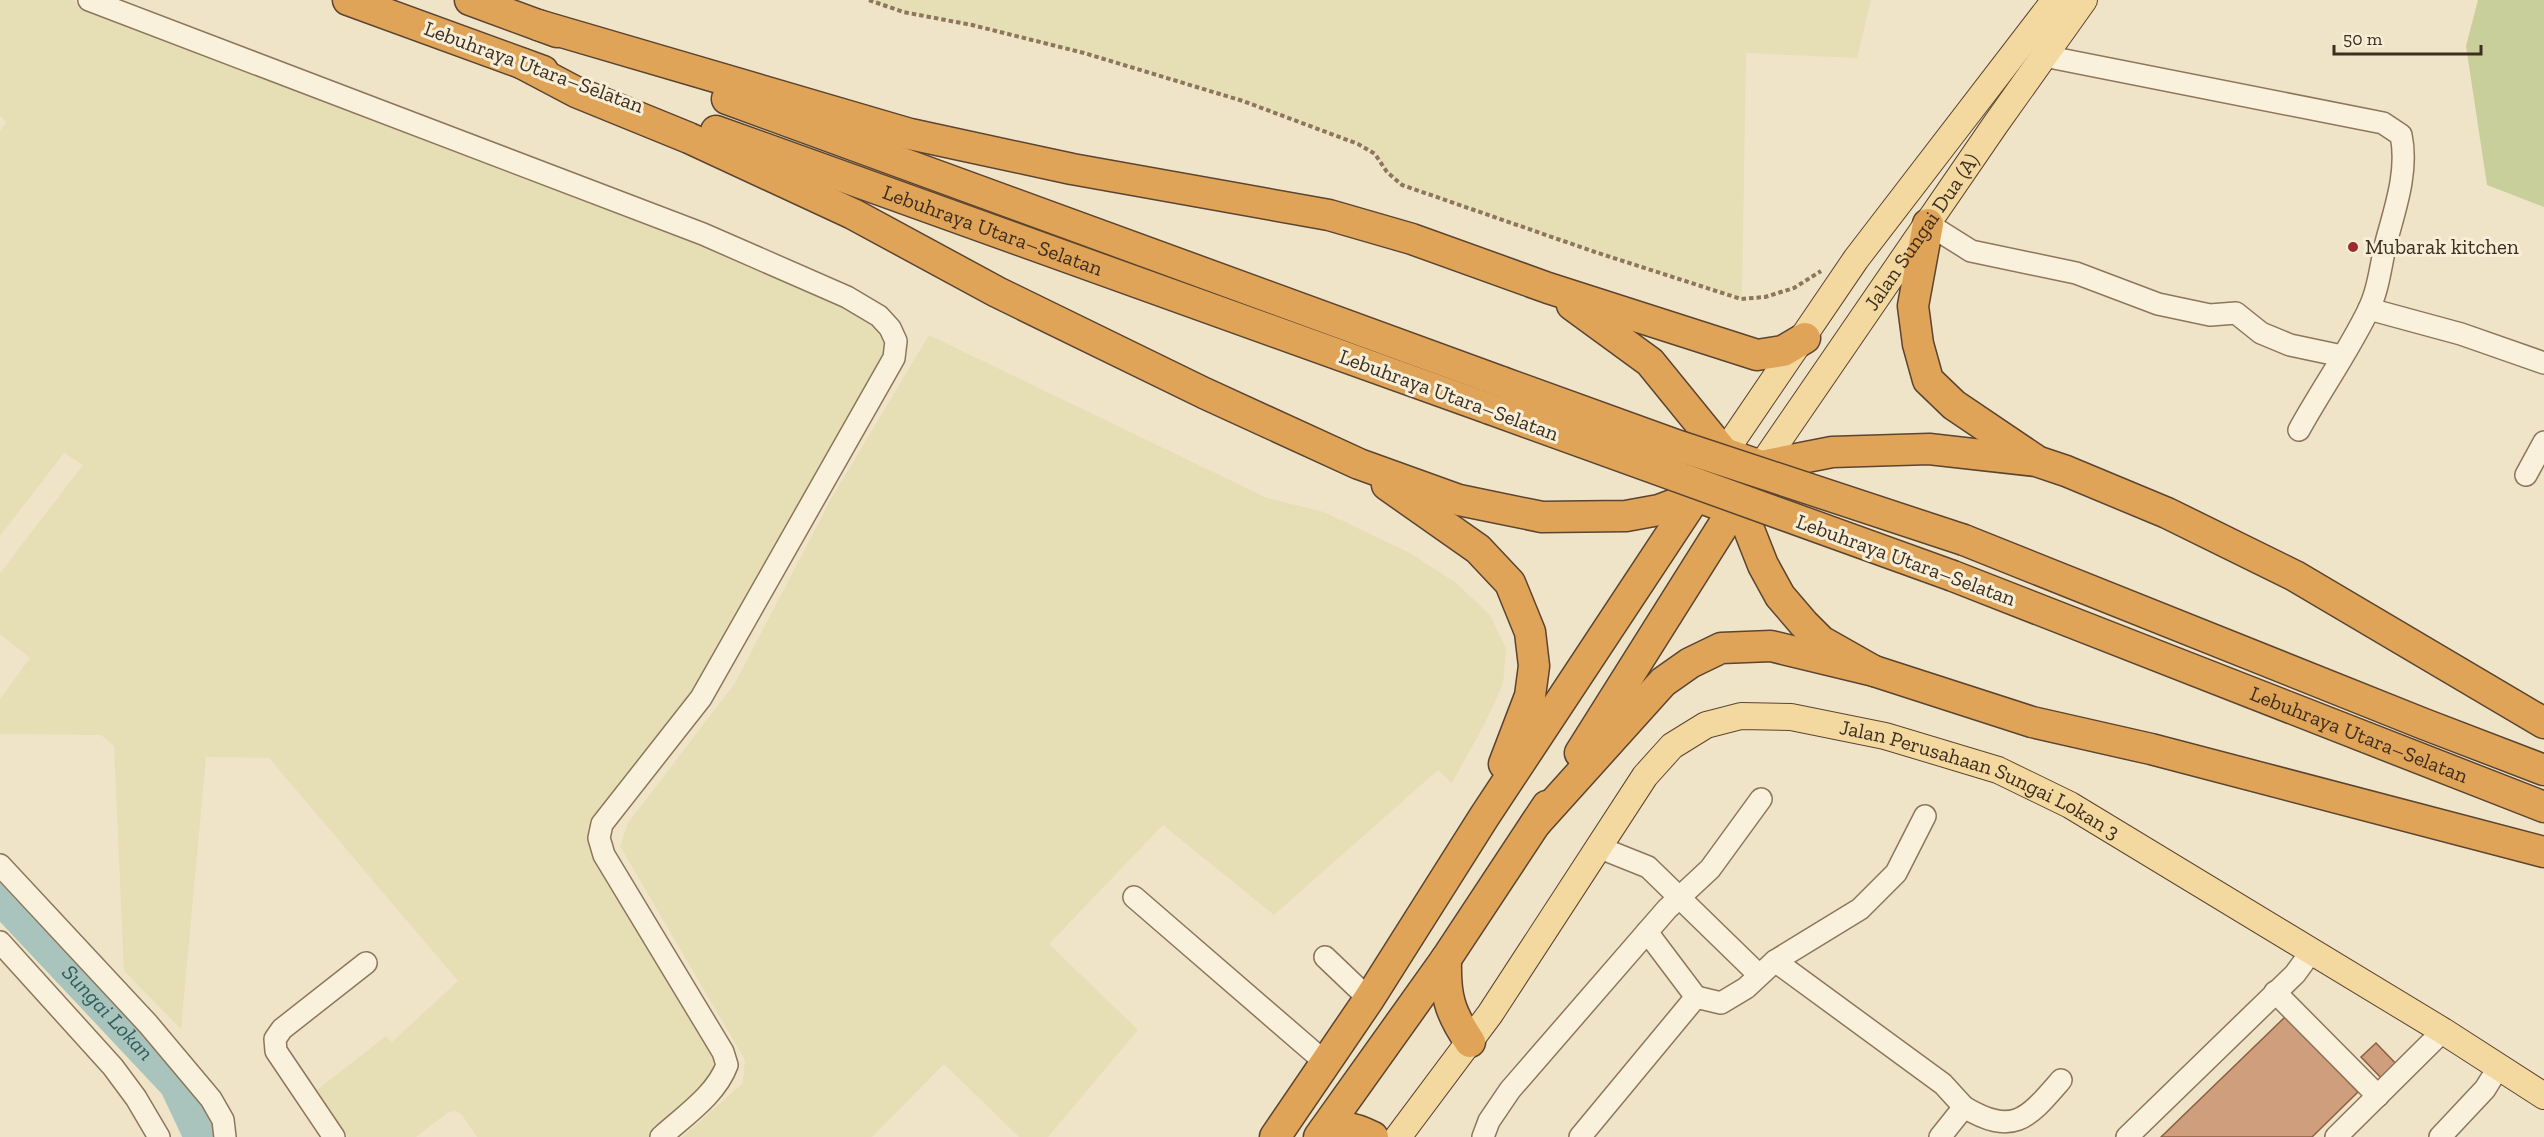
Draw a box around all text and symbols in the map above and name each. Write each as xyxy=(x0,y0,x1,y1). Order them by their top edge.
street label: Lebuhraya Utara–Selatan xyxy=(421,15,647,118)
scale bar xyxy=(2334,18,2481,56)
text: 50 m xyxy=(2343,28,2383,50)
street label: Jalan Sungai Dua (A) xyxy=(1859,148,1984,315)
street label: Lebuhraya Utara–Selatan xyxy=(880,179,1106,281)
place label: Mubarak kitchen xyxy=(2365,234,2519,259)
marker: Mubarak kitchen xyxy=(2346,240,2360,254)
street label: Lebuhraya Utara–Selatan xyxy=(1336,343,1562,446)
street label: Lebuhraya Utara–Selatan xyxy=(1793,508,2019,611)
street label: Lebuhraya Utara–Selatan xyxy=(2247,680,2472,788)
street label: Jalan Perusahaan Sungai Lokan 3 xyxy=(1838,714,2125,844)
water label: Sungai Lokan xyxy=(56,959,159,1066)

